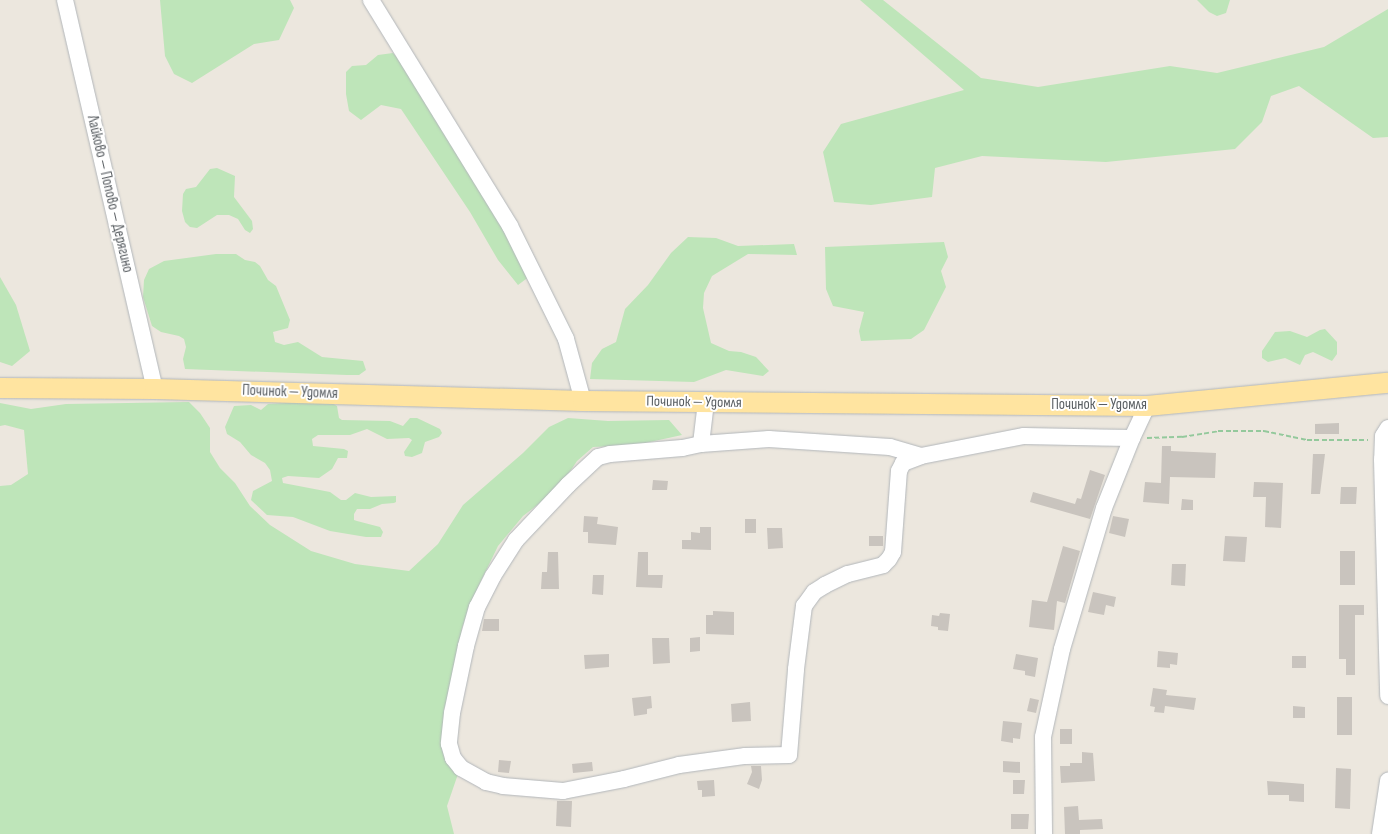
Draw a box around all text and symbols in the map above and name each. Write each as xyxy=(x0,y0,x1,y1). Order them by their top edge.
street label: Лайково — Попово — Дерягино xyxy=(83,114,137,274)
street label: Починок — Удомля xyxy=(242,381,338,403)
street label: Починок — Удомля xyxy=(646,392,742,412)
street label: Починок — Удомля xyxy=(1051,396,1147,414)

